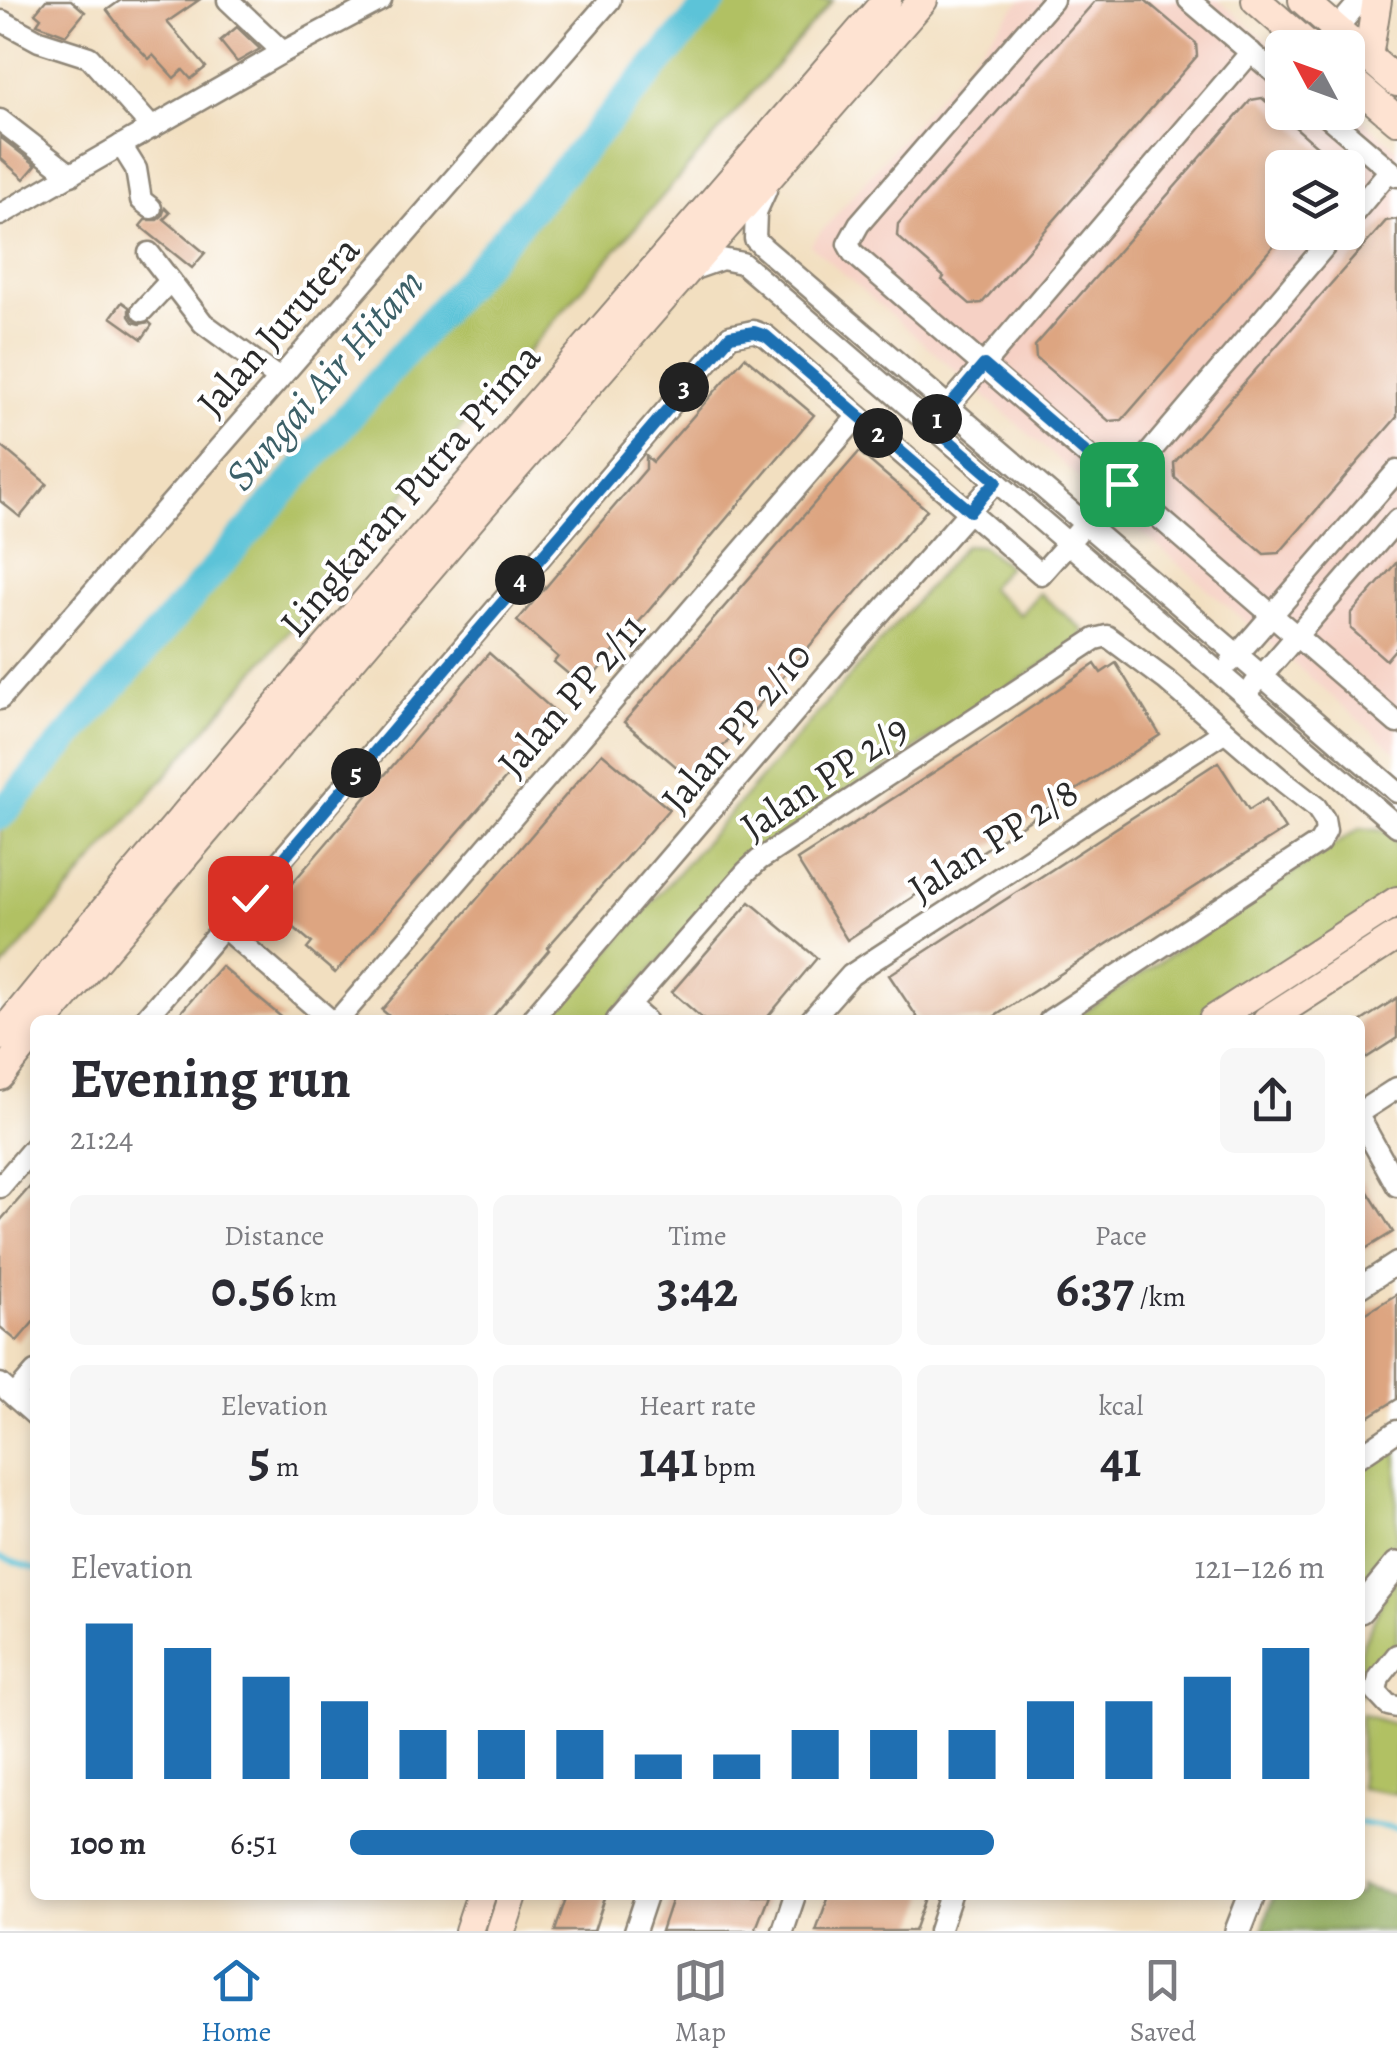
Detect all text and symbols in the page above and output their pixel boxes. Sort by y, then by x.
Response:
north arrow [1265,30,1365,130]
map controls [1265,30,1365,250]
button: layers [1265,150,1365,250]
street label: Jalan Jurutera [184,223,372,429]
water label: Sungai Air Hitam [212,256,436,502]
street label: Lingkaran Putra Prima [267,331,553,649]
pin: 3 [659,362,709,412]
text: 3 [678,368,690,406]
pin: 1 [912,394,962,444]
text: 1 [932,400,942,438]
pin: 2 [853,408,903,458]
text: 2 [871,414,885,452]
pin [1080,442,1165,527]
icon: arrive [1095,457,1150,512]
pin: 4 [495,555,545,605]
text: 4 [513,561,527,599]
street label: Jalan PP 2/11 [485,601,657,789]
street label: Jalan PP 2/10 [648,630,824,824]
street label: Jalan PP 2/9 [729,701,919,853]
pin: 5 [331,748,381,798]
text: 5 [350,754,362,792]
street label: Jalan PP 2/8 [897,765,1089,915]
pin [208,856,293,941]
icon: check [223,871,278,926]
text: Evening run [70,1041,351,1116]
button: share [1220,1048,1325,1153]
text: 21:24 [70,1116,133,1160]
text: Distance [224,1217,324,1255]
text: Time [668,1217,727,1255]
text: Pace [1095,1217,1147,1255]
text: 0.56 [211,1255,295,1323]
text: 3:42 [657,1255,738,1323]
text: 6:37 [1056,1255,1134,1323]
text: km [295,1278,337,1316]
text: /km [1134,1278,1186,1316]
text: Elevation [220,1387,328,1425]
text: Heart rate [639,1387,756,1425]
text: kcal [1098,1387,1143,1425]
text: 5 [249,1425,270,1493]
text: 141 [639,1425,698,1493]
text: 41 [1100,1425,1142,1493]
text: m [270,1448,299,1486]
text: bpm [698,1448,756,1486]
text: Elevation [70,1545,193,1589]
text: 121–126 m [1195,1545,1325,1589]
text: 100 m [70,1821,146,1865]
text: 6:51 [230,1821,277,1865]
tab: Home [201,1953,271,2051]
tab: Map [673,1953,728,2051]
tab: Saved [1130,1953,1196,2051]

